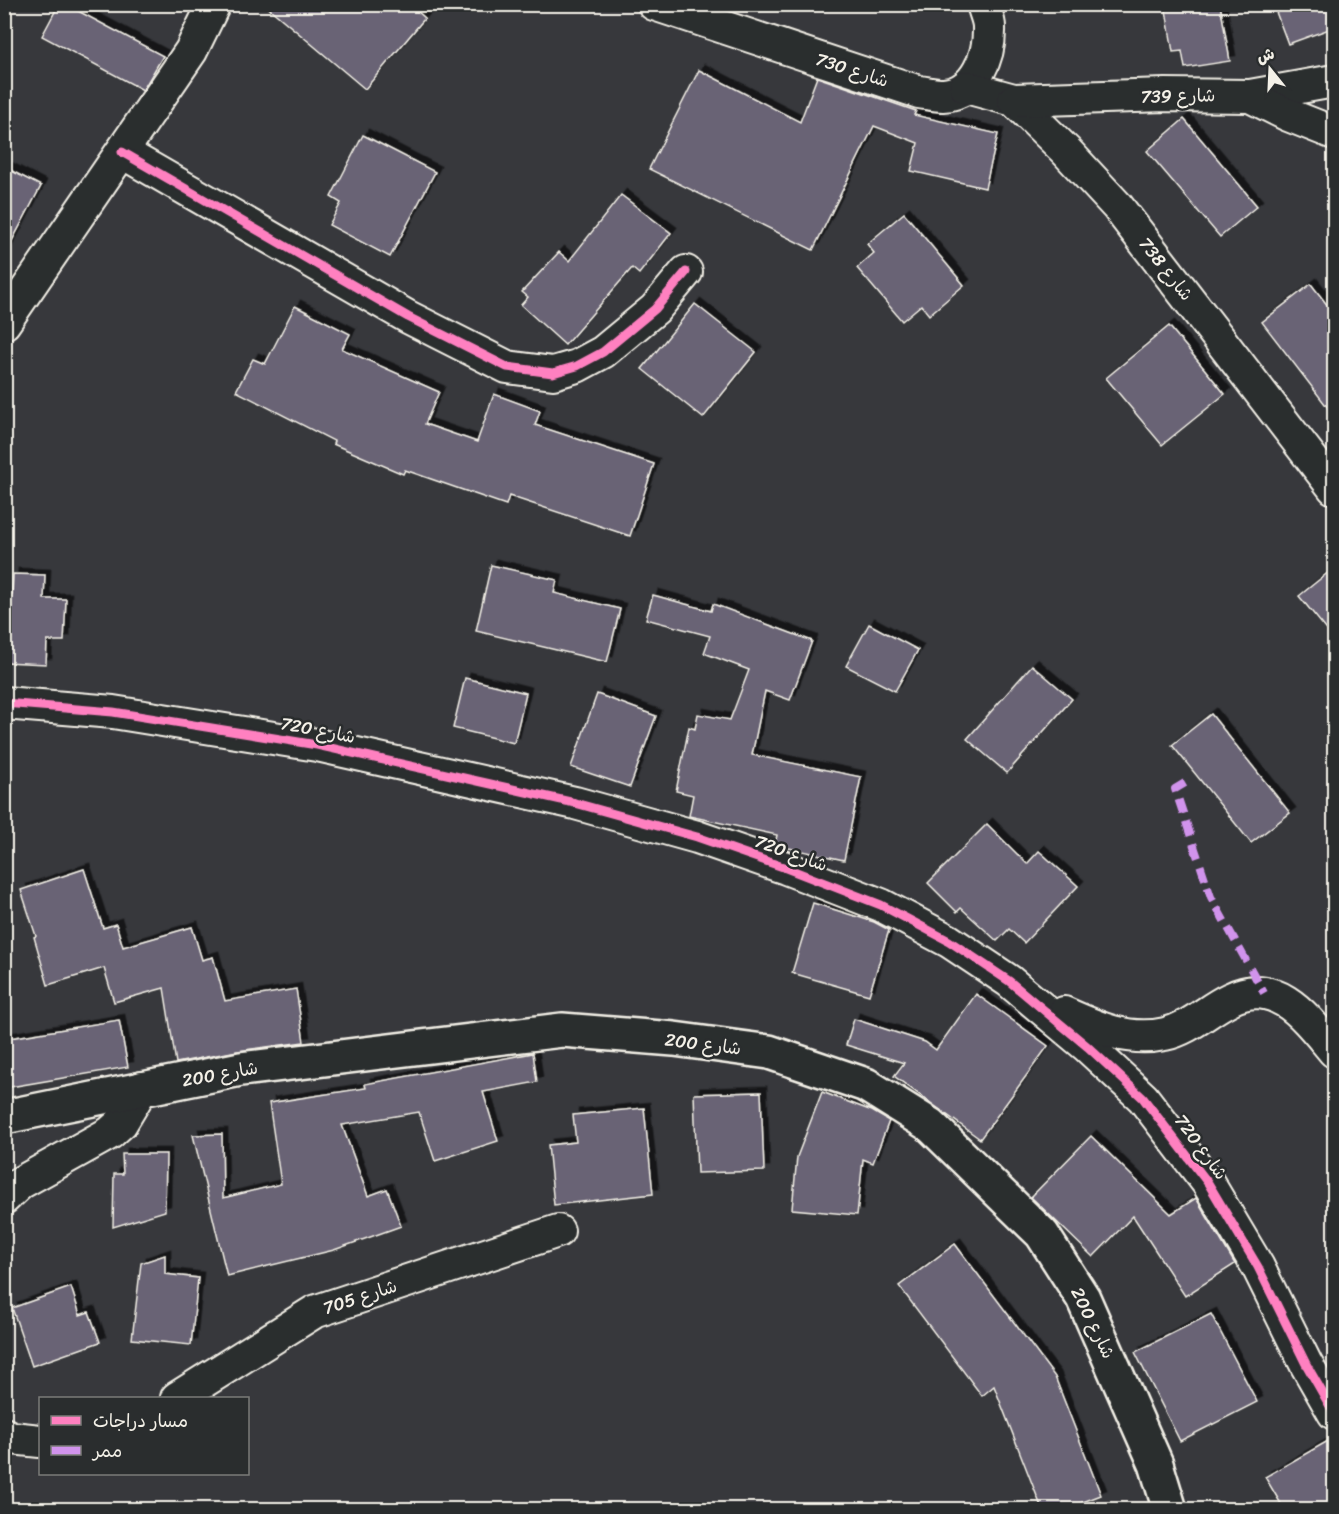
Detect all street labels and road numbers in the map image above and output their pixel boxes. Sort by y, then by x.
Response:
street label: شارع 730 [811,43,893,97]
street label: شارع 739 [1140,79,1216,113]
street label: شارع 738 [1130,230,1202,308]
street label: شارع 720 [278,707,358,753]
street label: شارع 720 [750,825,832,881]
street label: شارع 200 [663,1023,743,1065]
street label: شارع 200 [179,1052,261,1096]
street label: شارع 720 [1166,1107,1236,1187]
street label: شارع 705 [319,1270,401,1324]
street label: شارع 200 [1062,1281,1124,1365]

